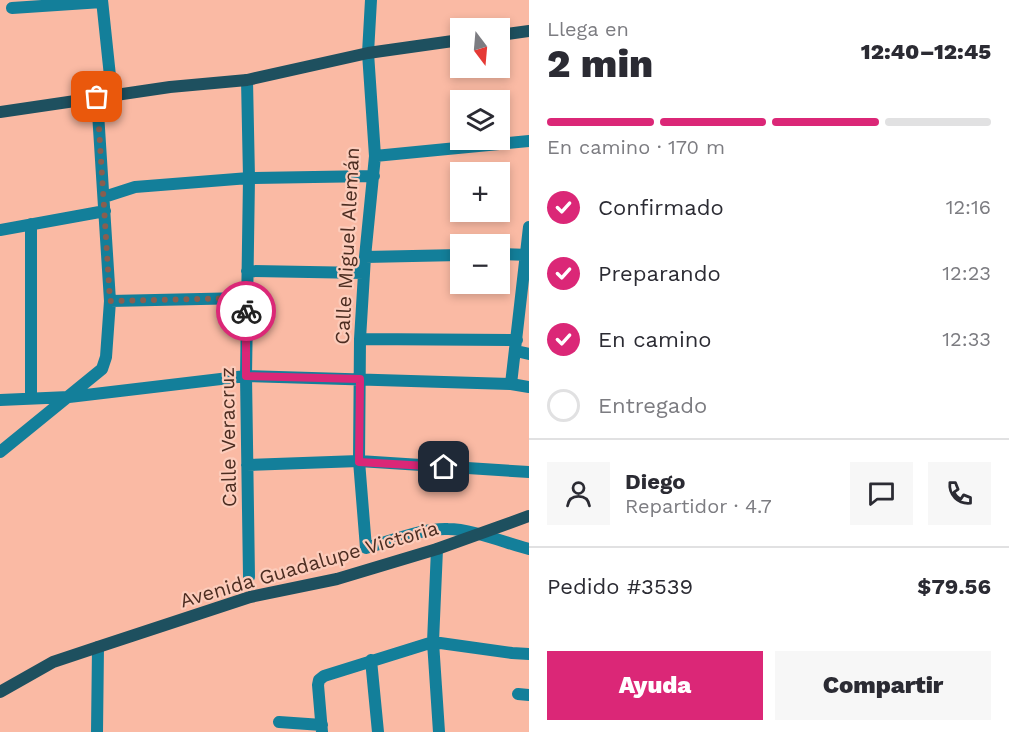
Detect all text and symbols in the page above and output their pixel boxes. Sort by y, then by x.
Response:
text: Llega en [547,17,629,41]
north arrow [450,18,510,78]
map controls [450,18,510,294]
text: 12:40–12:45 [861,39,991,64]
text: 2 min [547,41,653,86]
pin [71,71,122,122]
icon: bag [80,80,113,113]
button: layers [450,90,510,150]
text: En camino · 170 m [547,135,725,159]
street label: Calle Miguel Alemán [330,147,364,345]
button: + [450,162,510,222]
icon: check [547,191,580,224]
text: Confirmado [598,195,724,220]
text: 12:16 [946,195,991,219]
button: − [450,234,510,294]
icon: check [547,257,580,290]
text: Preparando [598,261,721,286]
text: 12:23 [942,261,991,285]
courier [216,281,276,341]
icon: bike [230,295,263,328]
icon: check [547,323,580,356]
text: En camino [598,327,712,352]
text: 12:33 [942,327,991,351]
street label: Calle Veracruz [215,367,241,507]
text: Entregado [598,393,707,418]
pin [418,441,469,492]
icon: home [427,450,460,483]
button: person [547,462,610,525]
button: chat [850,462,913,525]
button: phone [928,462,991,525]
text: Diego [625,469,685,494]
text: Repartidor · 4.7 [625,494,772,518]
street label: Avenida Guadalupe Victoria [177,516,441,612]
text: Pedido #3539 [547,574,693,599]
text: $79.56 [917,574,991,599]
button: Ayuda [547,651,763,720]
button: Compartir [775,651,991,720]

